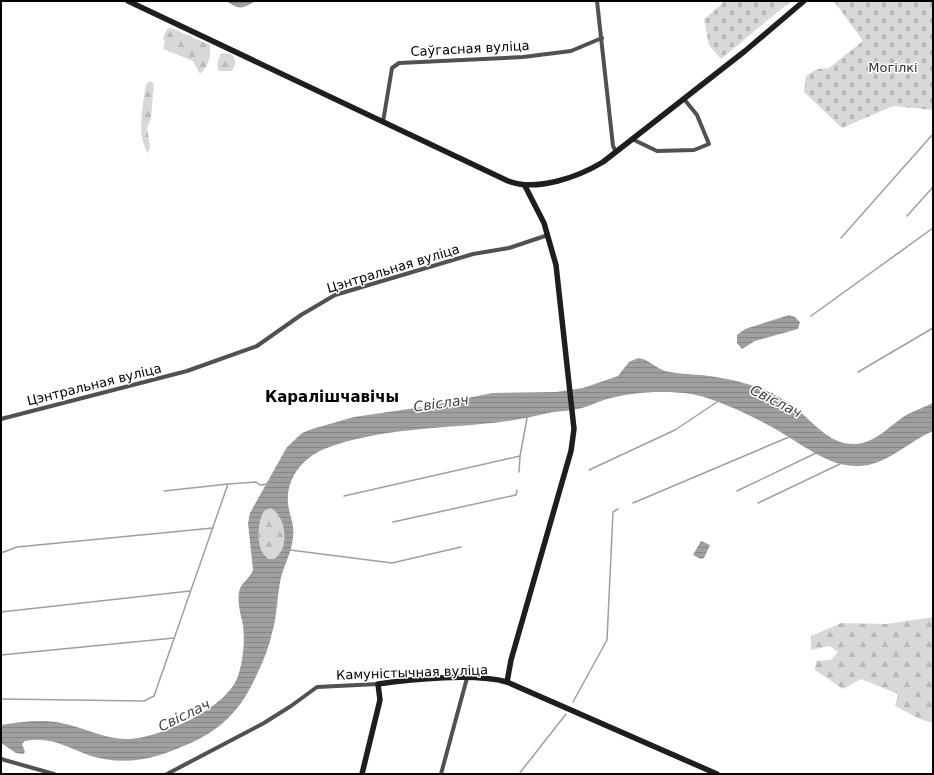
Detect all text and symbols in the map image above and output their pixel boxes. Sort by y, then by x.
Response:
street label: Саўгасная вуліца [410,38,530,59]
park label: Могілкі [868,60,918,75]
street label: Цэнтральная вуліца [325,241,461,296]
street label: Цэнтральная вуліца [25,361,163,408]
water label: Свіслач [748,381,804,421]
district label: Каралішчавічы [265,388,399,406]
water label: Свіслач [412,391,470,415]
street label: Камуністычная вуліца [336,662,488,683]
water label: Свіслач [156,696,212,734]

